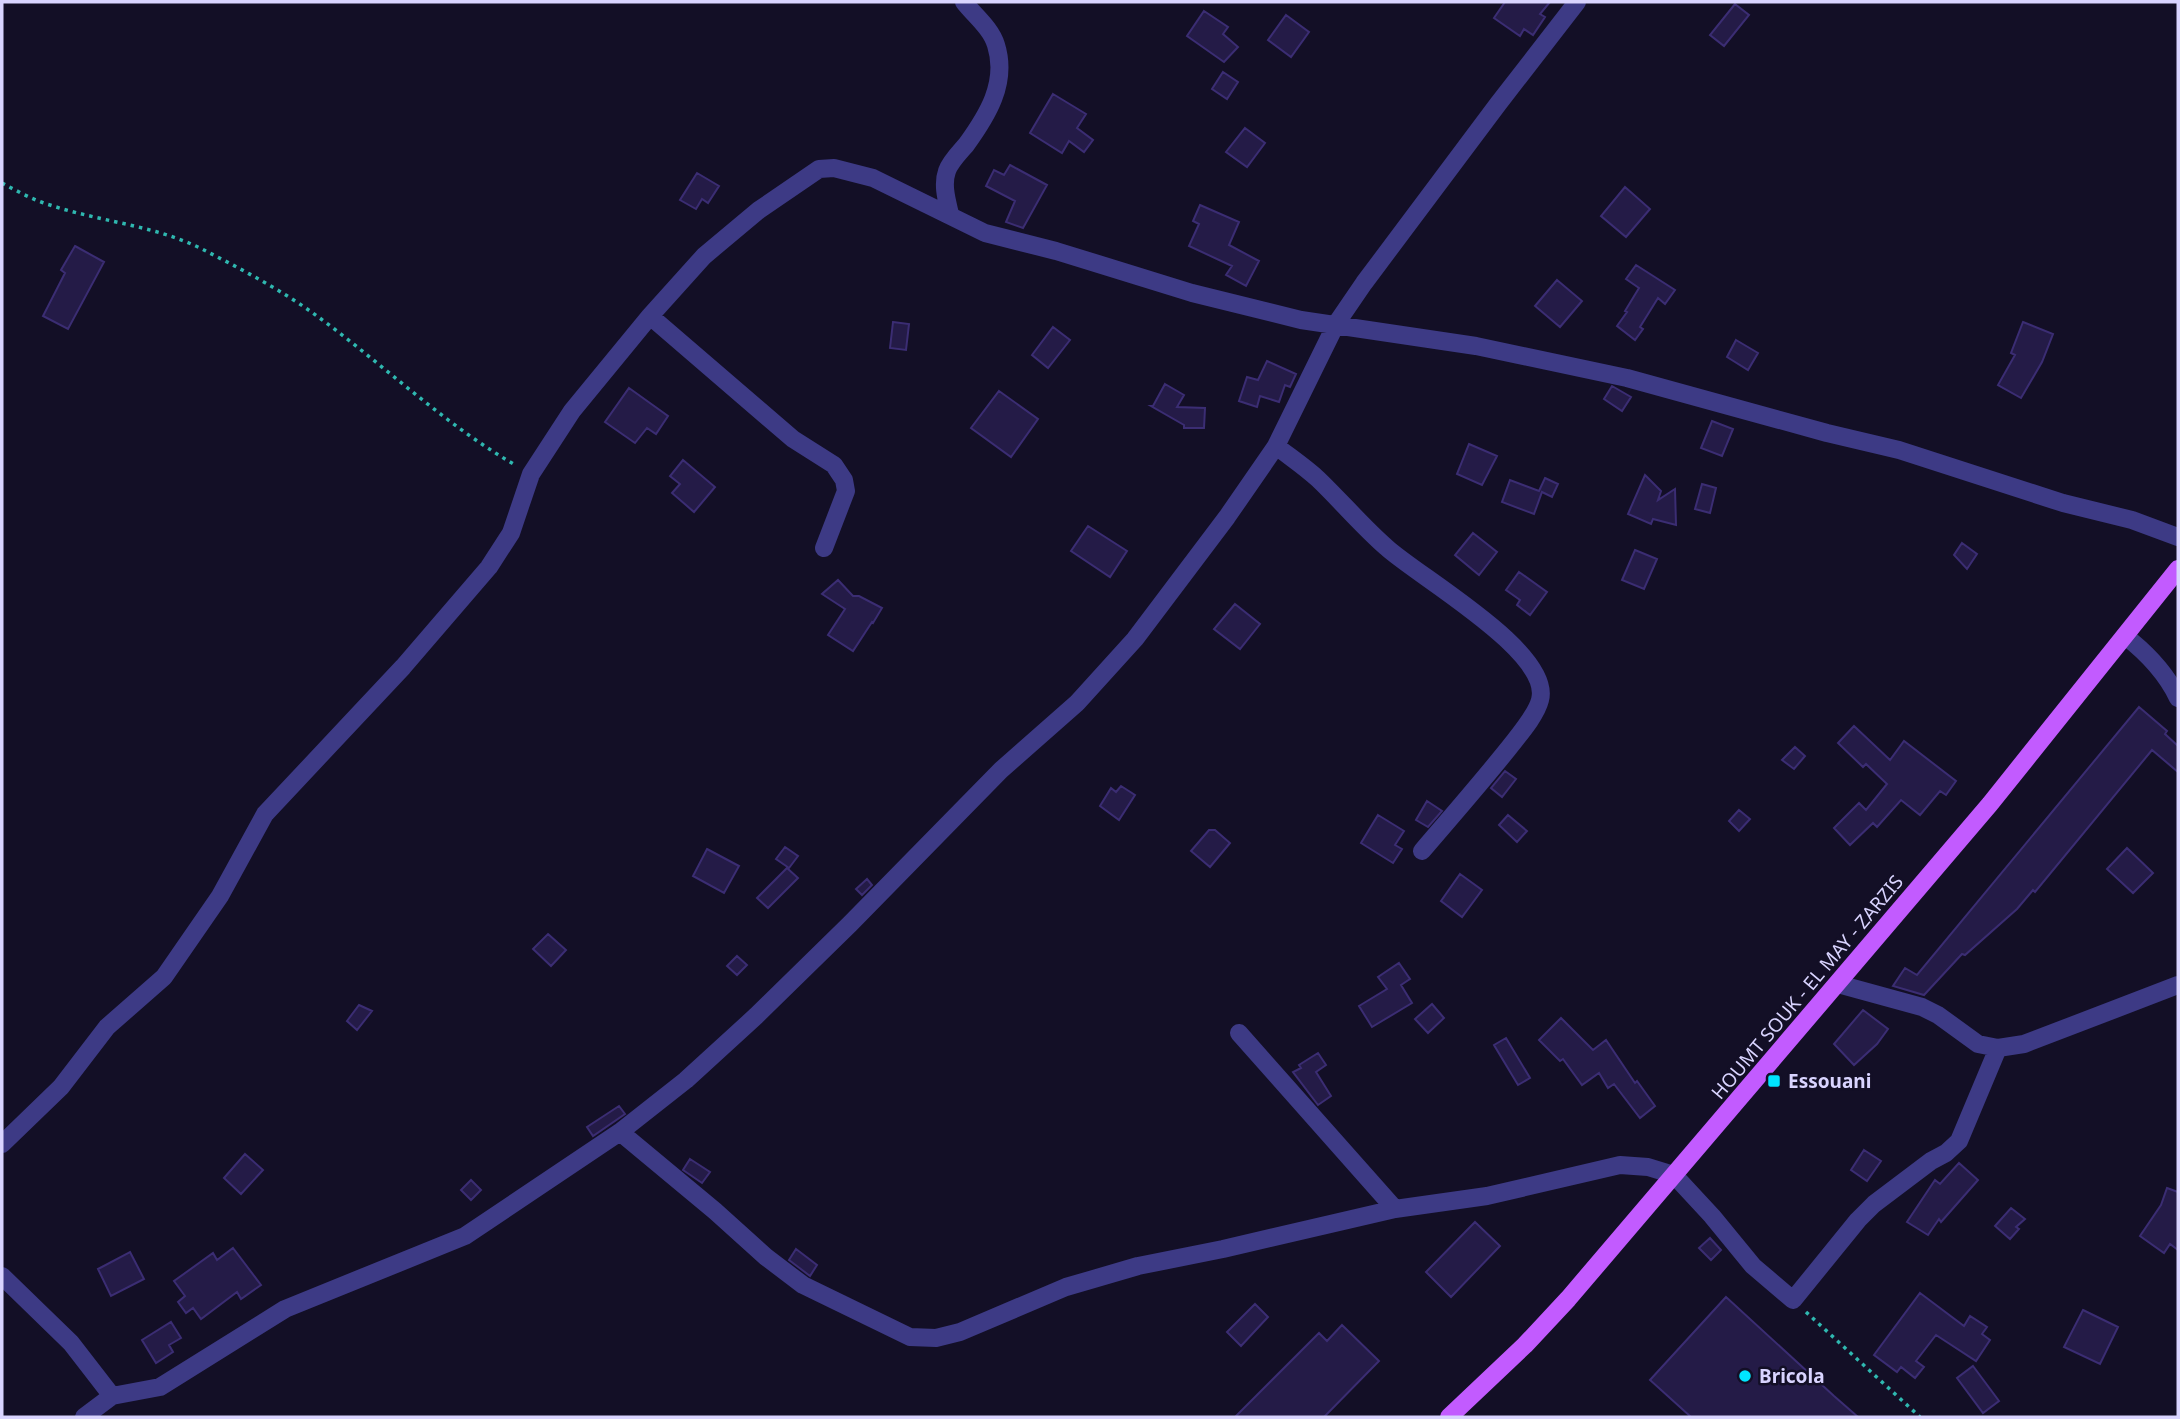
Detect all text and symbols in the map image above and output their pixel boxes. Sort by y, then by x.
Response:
street label: HOUMT SOUK - EL MAY - ZARZIS [1705,869,1909,1105]
place label: Essouani [1788,1068,1871,1094]
marker: Essouani [1766,1073,1782,1089]
place label: Bricola [1759,1363,1825,1389]
marker: Bricola [1737,1368,1753,1384]

